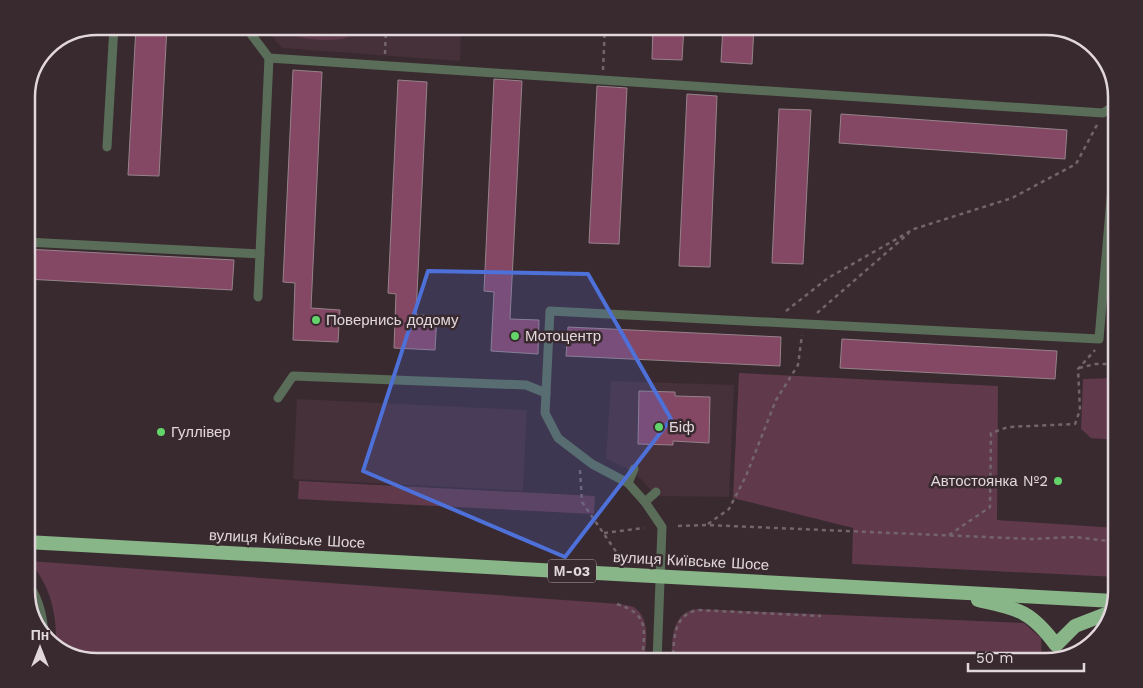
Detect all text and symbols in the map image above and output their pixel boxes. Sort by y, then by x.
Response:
place label: Повернись додому [326,311,459,329]
marker: Повернись додому [310,314,322,326]
place label: Мотоцентр [525,327,601,345]
marker: Мотоцентр [509,330,521,342]
place label: Біф [669,418,695,436]
marker: Біф [653,421,665,433]
place label: Гуллівер [171,423,231,441]
marker: Гуллівер [155,426,167,438]
place label: Автостоянка №2 [931,472,1048,490]
marker: Автостоянка №2 [1052,475,1064,487]
street label: вулиця Київське Шосе [208,526,366,552]
street label: вулиця Київське Шосе [612,548,770,574]
road number: М-03 [548,560,596,582]
north arrow [15,623,65,673]
text: Пн [31,627,49,643]
scale bar [968,640,1084,672]
text: 50 m [976,649,1013,667]

